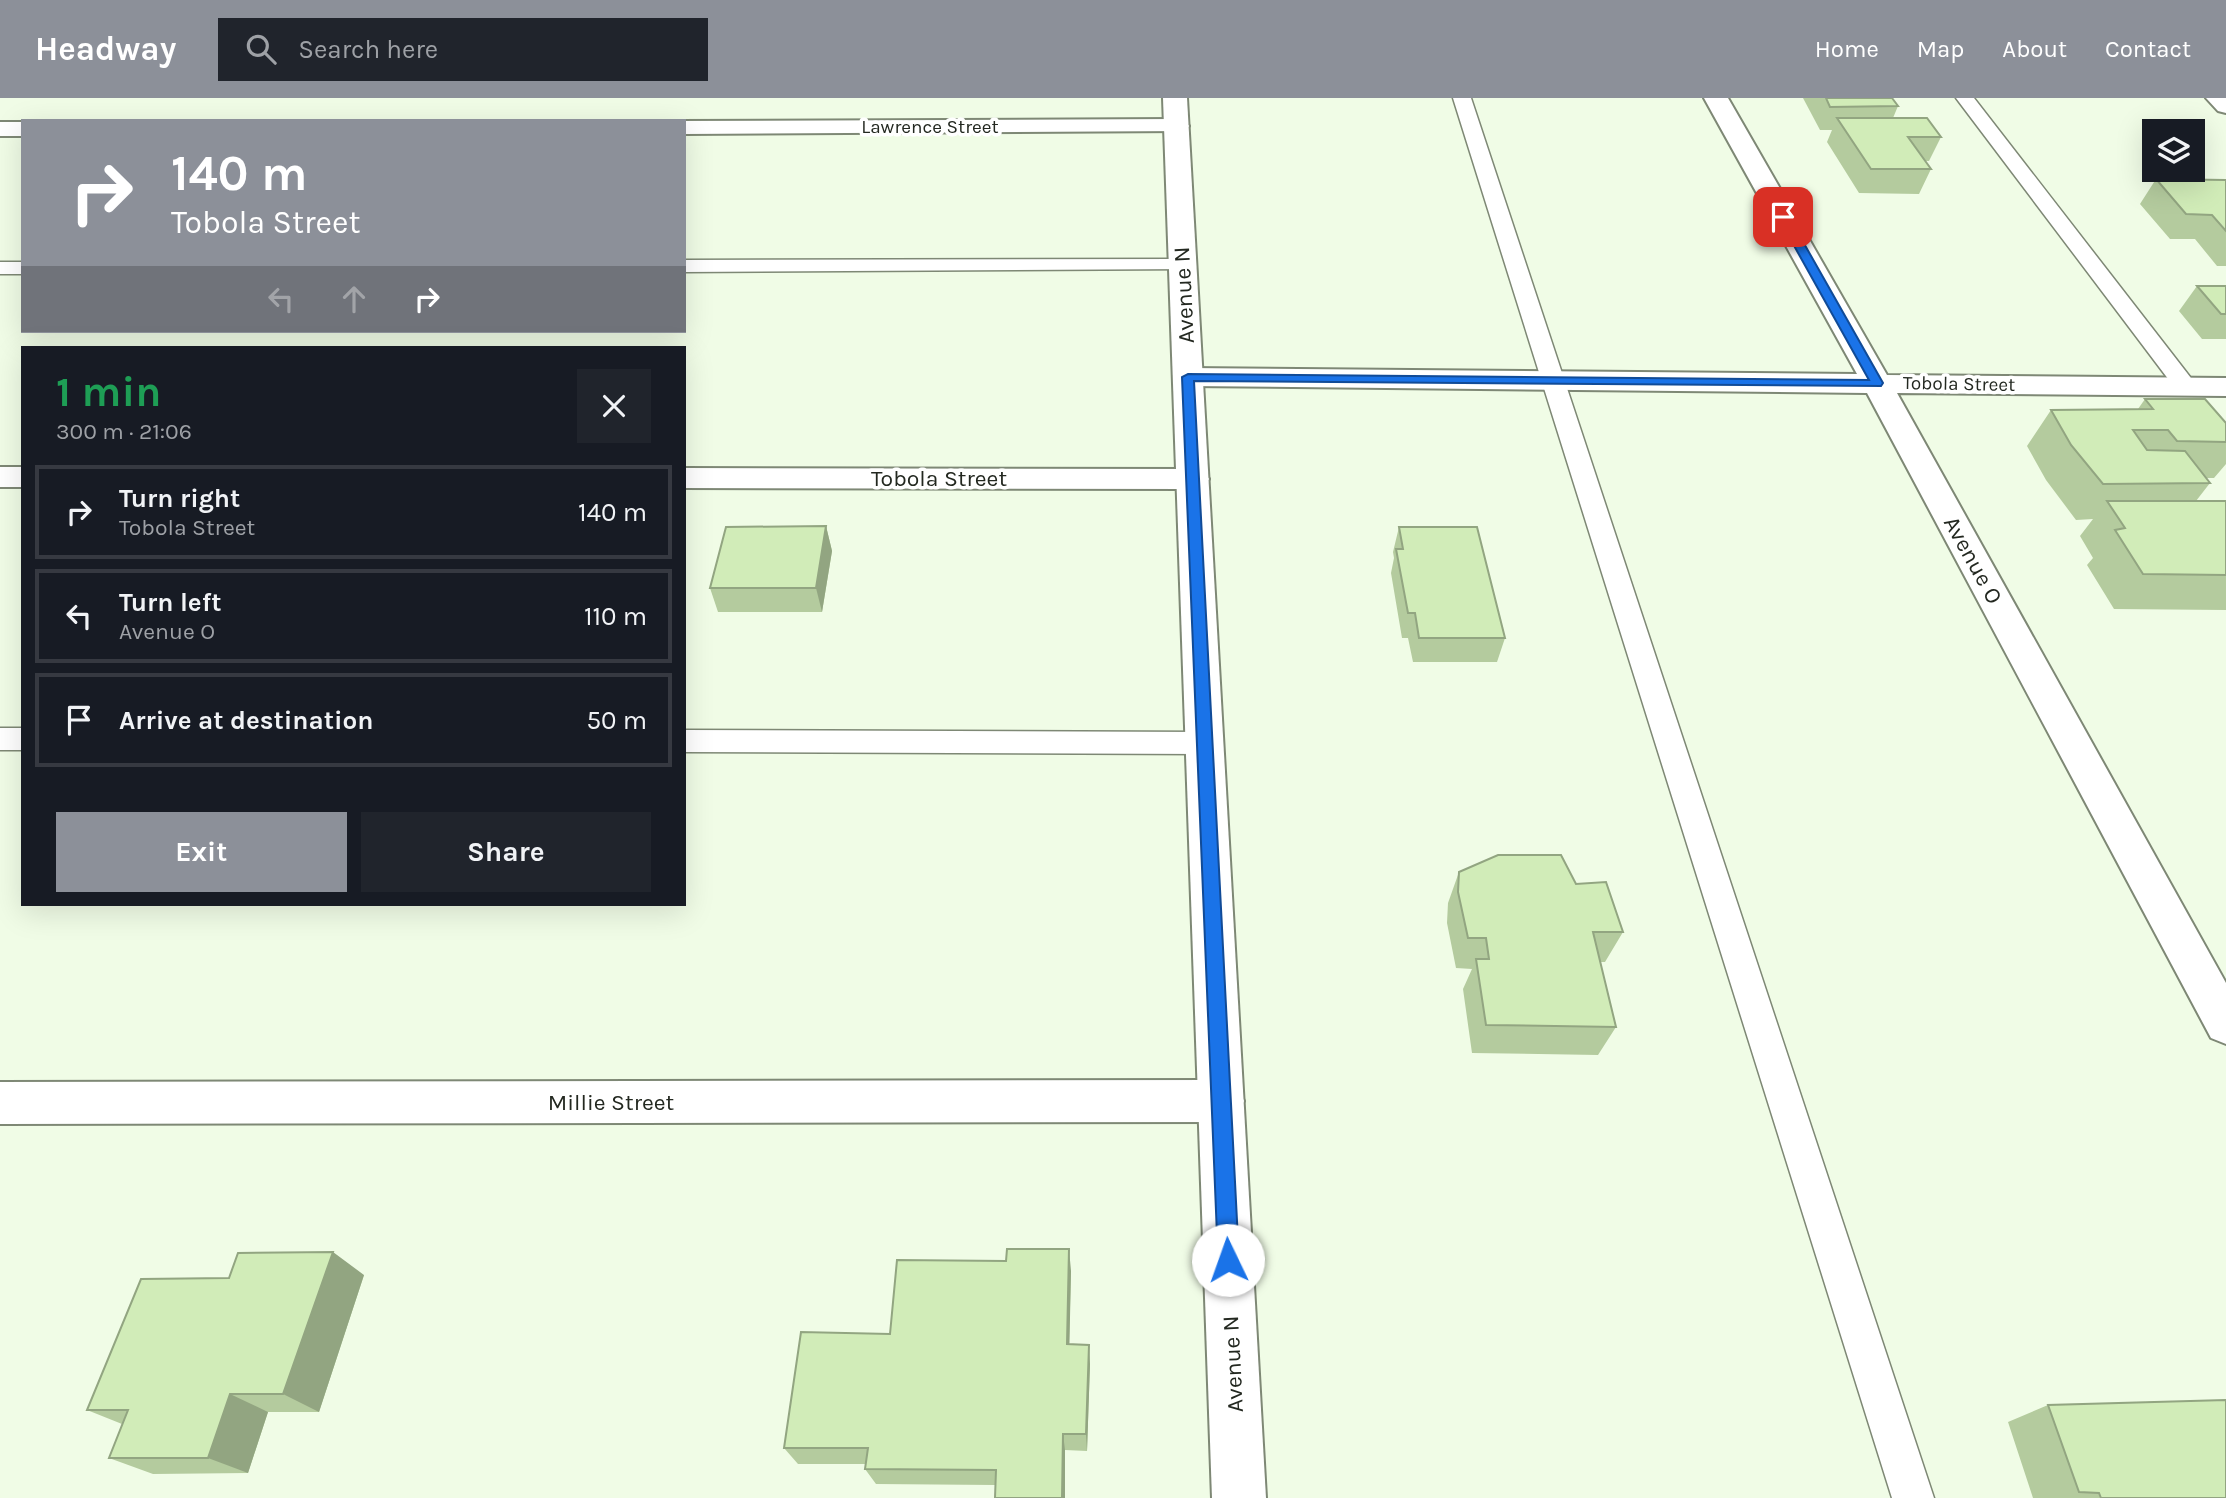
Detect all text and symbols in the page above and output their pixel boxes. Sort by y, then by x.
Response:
search box [218,18,708,81]
text: Headway [35,30,176,68]
icon: search [242,30,280,68]
text: Search here [298,34,438,65]
text: Home [1815,35,1879,63]
text: Map [1917,35,1964,63]
text: About [2002,35,2067,63]
text: Contact [2105,35,2191,63]
street label: Lawrence Street [861,116,999,138]
map controls [2142,119,2205,182]
button: layers [2142,119,2205,182]
text: 140 m [171,145,308,202]
icon: right [56,147,147,238]
pin [1753,187,1813,247]
icon: arrive [1764,198,1802,236]
text: Tobola Street [171,204,360,241]
street label: Avenue N [1168,246,1200,344]
icon: left [262,280,300,318]
icon: ahead [335,280,373,318]
icon: right [408,280,446,318]
text: 1 min [56,367,161,417]
button: close [577,369,651,443]
street label: Tobola Street [1903,372,2015,396]
text: 300 m · 21:06 [56,418,192,445]
street label: Tobola Street [871,465,1007,492]
text: Turn right [119,483,240,514]
icon: right [60,493,98,531]
text: 140 m [578,497,647,528]
street label: Avenue O [1938,511,2008,609]
text: Tobola Street [119,514,255,541]
text: Turn left [119,587,221,618]
icon: left [60,597,98,635]
text: 110 m [584,601,647,632]
text: Avenue O [119,618,215,645]
icon: arrive [60,701,98,739]
text: Arrive at destination [119,705,373,736]
text: 50 m [586,705,647,736]
button: Exit [56,812,347,892]
button: Share [361,812,651,892]
street label: Millie Street [548,1089,675,1116]
position arrow [1191,1223,1265,1297]
street label: Avenue N [1217,1315,1249,1413]

